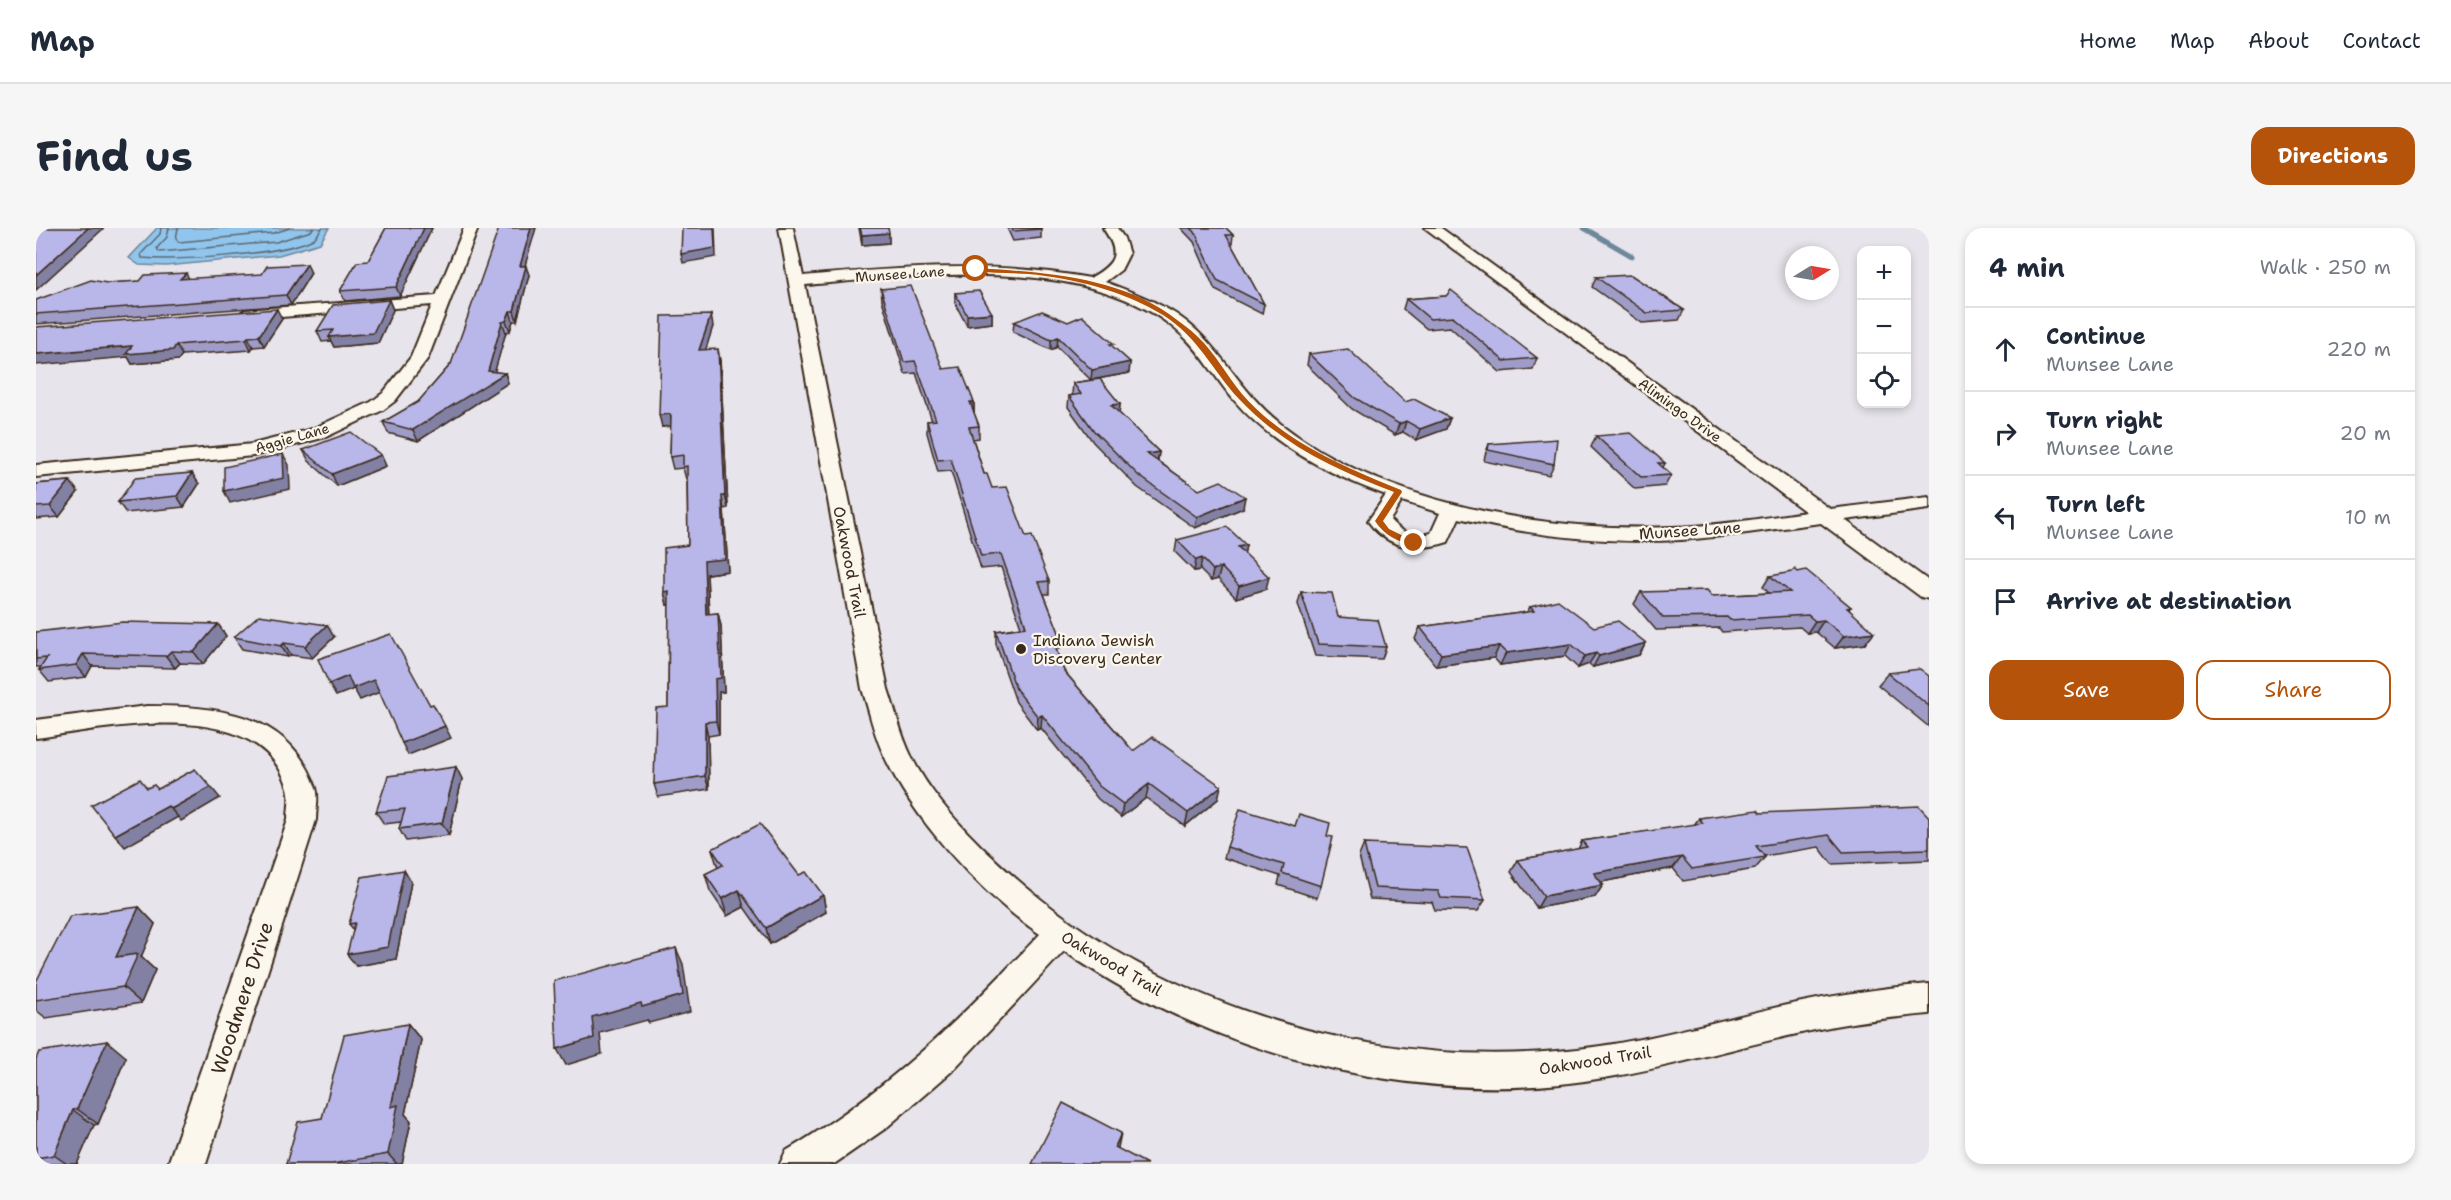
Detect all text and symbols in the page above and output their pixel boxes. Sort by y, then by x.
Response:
text: Map [30,22,95,60]
text: Home [2079,27,2137,55]
text: Map [2170,27,2215,55]
text: About [2248,27,2309,55]
text: Contact [2342,27,2421,55]
button: Directions [2251,127,2415,185]
text: Find us [36,128,193,184]
north arrow [1785,246,1839,300]
map controls [1857,246,1911,408]
button: + [1857,246,1911,300]
text: 4 min [1989,250,2065,285]
text: Walk · 250 m [2260,254,2391,280]
route start [962,255,988,281]
street label: Munsee Lane [855,262,945,286]
button: − [1857,300,1911,354]
text: Continue [2046,322,2146,351]
icon: ahead [1989,333,2022,366]
text: 220 m [2327,336,2391,362]
text: Munsee Lane [2046,351,2174,377]
button: locate [1857,354,1911,408]
street label: Alimingo Drive [1635,374,1725,446]
text: Turn right [2046,406,2163,435]
icon: right [1989,417,2022,450]
street label: Aggie Lane [253,419,331,457]
text: 20 m [2340,420,2391,446]
text: Munsee Lane [2046,435,2174,461]
text: Turn left [2046,490,2145,519]
icon: left [1989,501,2022,534]
text: 10 m [2345,504,2391,530]
street label: Oakwood Trail [828,505,871,620]
street label: Munsee Lane [1638,516,1742,545]
text: Munsee Lane [2046,519,2174,545]
route end [1400,529,1426,555]
icon: arrive [1989,585,2022,618]
text: Arrive at destination [2046,587,2292,616]
place label: Indiana Jewish Discovery Center [1033,630,1162,669]
marker: Indiana Jewish Discovery Center [1014,642,1028,656]
button: Save [1989,660,2184,720]
button: Share [2196,660,2391,720]
street label: Woodmere Drive [205,918,279,1078]
street label: Oakwood Trail [1057,926,1166,1001]
street label: Oakwood Trail [1538,1041,1653,1080]

